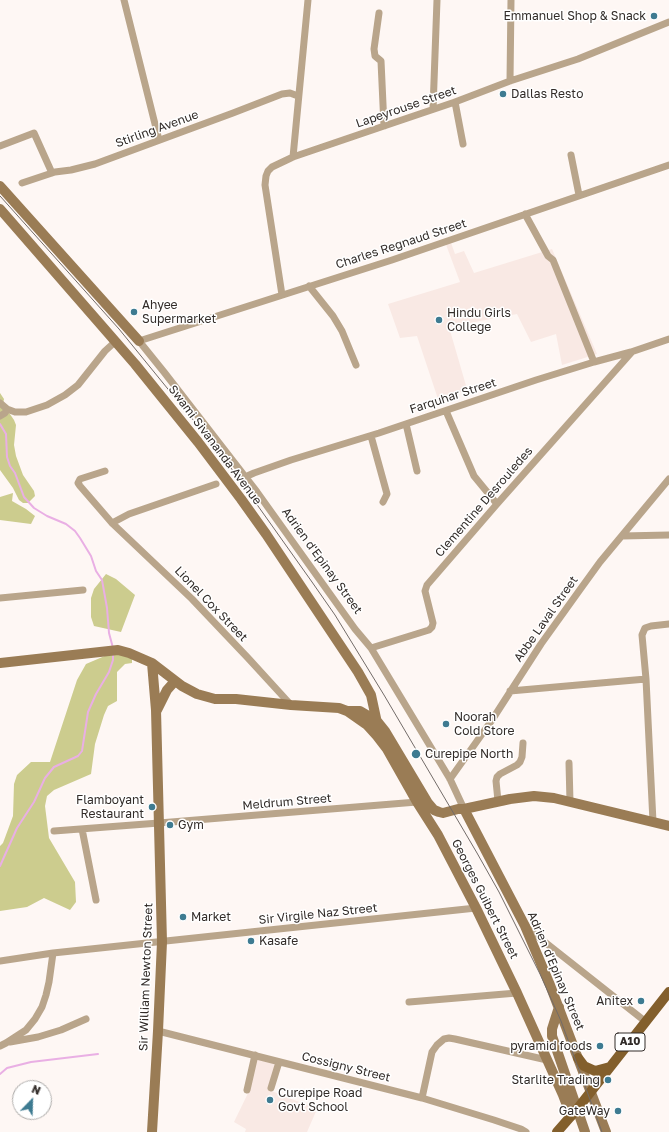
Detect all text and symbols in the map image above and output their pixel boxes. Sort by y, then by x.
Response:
place label: Emmanuel Shop & Snack [503,9,646,23]
marker: Emmanuel Shop & Snack [649,11,659,21]
street label: Lapeyrouse Street [354,83,458,131]
place label: Dallas Resto [511,87,583,101]
marker: Dallas Resto [498,89,508,99]
street label: Stirling Avenue [114,107,200,151]
street label: Charles Regnaud Street [334,216,468,272]
place label: Ahyee Supermarket [142,298,216,326]
place label: Hindu Girls College [447,306,511,334]
marker: Ahyee Supermarket [129,307,139,317]
marker: Hindu Girls College [434,315,444,325]
street label: Farquhar Street [408,375,498,417]
street label: Swami Sivananda Avenue [165,382,265,508]
street label: Clementine Desrouledes [432,444,536,560]
street label: Adrien d'Epinay Street [279,505,365,617]
street label: Lionel Cox Street [172,564,250,644]
street label: Abbe Laval Street [511,573,581,665]
place label: Noorah Cold Store [454,710,514,738]
marker: Noorah Cold Store [441,719,451,729]
place label: Curepipe North [425,747,513,761]
marker: Curepipe North [410,748,422,760]
street label: Meldrum Street [242,791,332,813]
place label: Flamboyant Restaurant [76,793,144,821]
marker: Flamboyant Restaurant [147,802,157,812]
place label: Gym [178,818,204,832]
marker: Gym [165,820,175,830]
street label: Georges Guibert Street [449,837,521,961]
street label: Sir Virgile Naz Street [258,901,378,927]
street label: Sir William Newton Street [136,903,156,1051]
street label: Adrien d'Epinay Street [524,909,588,1033]
place label: Market [191,910,231,924]
marker: Market [178,912,188,922]
place label: Kasafe [259,934,298,948]
marker: Kasafe [246,936,256,946]
place label: Anitex [596,994,633,1008]
marker: Anitex [636,996,646,1006]
road number: A10 [615,1033,645,1051]
place label: pyramid foods [510,1039,592,1053]
marker: pyramid foods [595,1041,605,1051]
street label: Cossigny Street [300,1049,392,1085]
place label: Starlite Trading [511,1073,600,1087]
marker: Starlite Trading [603,1075,613,1085]
north arrow [12,1080,52,1120]
text: N [30,1082,43,1097]
place label: Curepipe Road Govt School [278,1086,362,1114]
marker: Curepipe Road Govt School [265,1095,275,1105]
place label: GateWay [559,1104,610,1118]
marker: GateWay [613,1106,623,1116]

